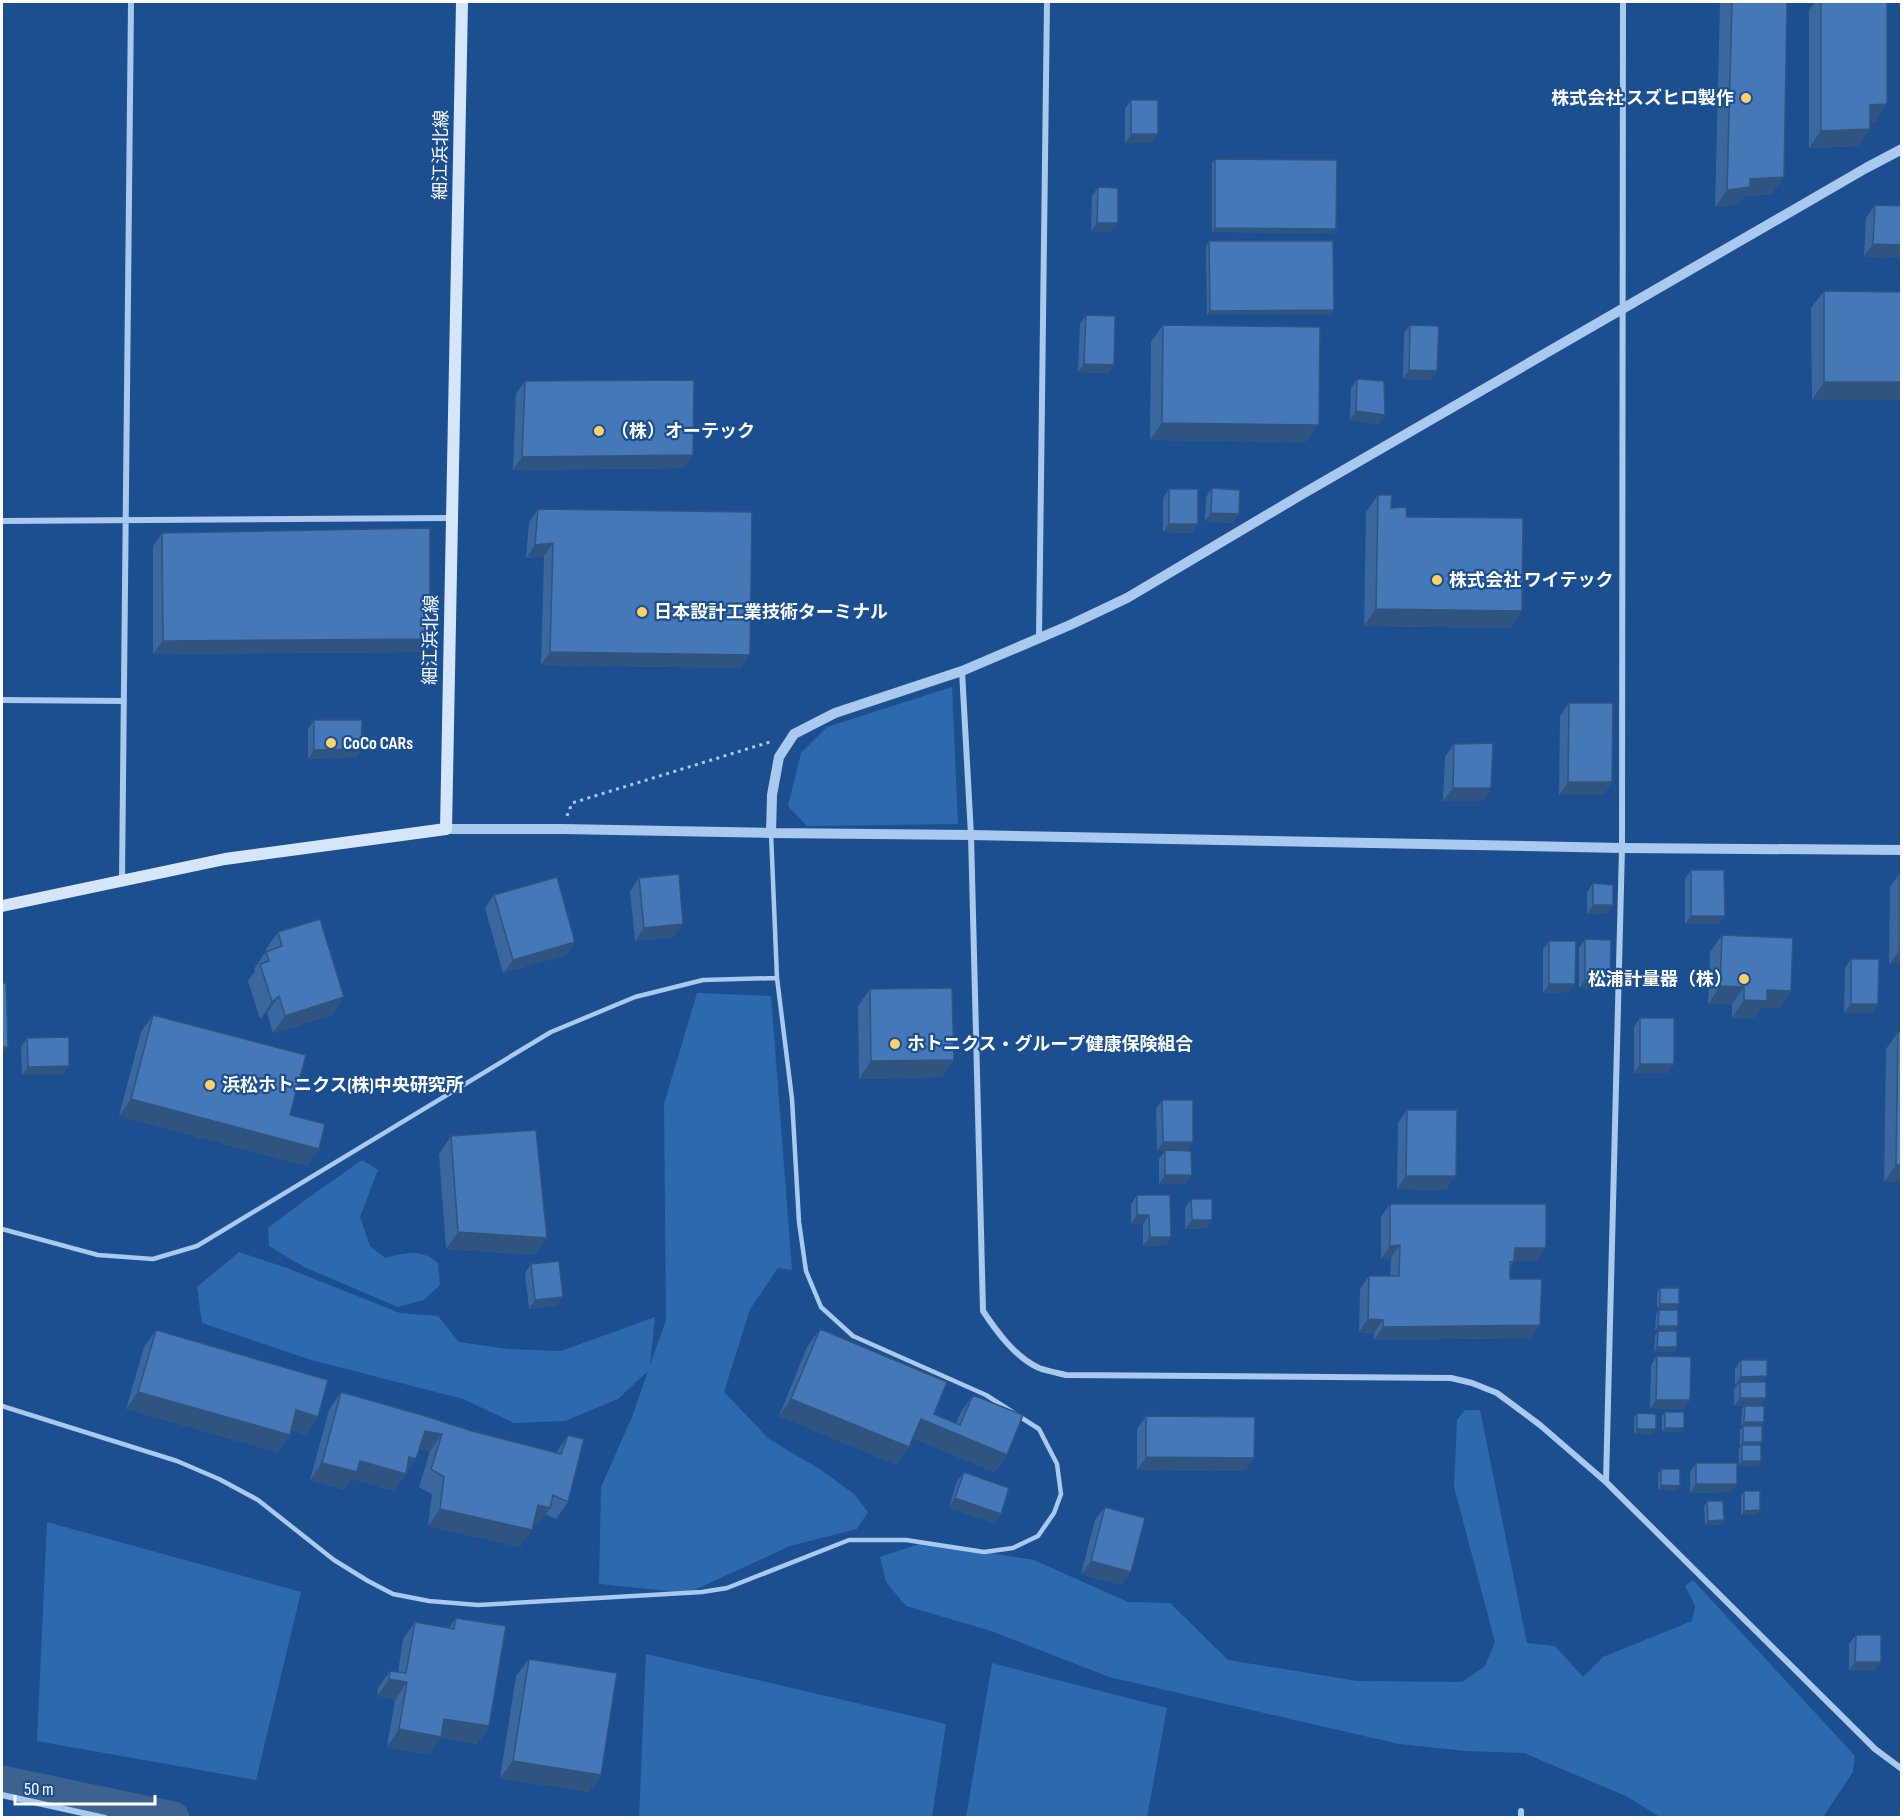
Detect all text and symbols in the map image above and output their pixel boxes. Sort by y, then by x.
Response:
place label: 株式会社 スズヒロ製作 [1551,88,1734,109]
marker: 株式会社 スズヒロ製作 [1739,91,1753,105]
street label: 細江浜北線 [430,110,452,200]
place label: （株）オーテック [611,421,755,442]
marker: （株）オーテック [592,424,606,438]
place label: 株式会社 ワイテック [1449,570,1613,591]
marker: 株式会社 ワイテック [1430,573,1444,587]
street label: 細江浜北線 [420,595,442,685]
place label: 日本設計工業技術ターミナル [654,602,888,623]
marker: 日本設計工業技術ターミナル [635,605,649,619]
place label: CoCo CARs [343,733,413,754]
marker: CoCo CARs [324,736,338,750]
place label: 松浦計量器（株） [1588,969,1732,990]
marker: 松浦計量器（株） [1737,972,1751,986]
place label: ホトニクス・グループ健康保険組合 [907,1034,1193,1055]
marker: ホトニクス・グループ健康保険組合 [888,1037,902,1051]
place label: 浜松ホトニクス(株)中央研究所 [222,1075,464,1096]
marker: 浜松ホトニクス(株)中央研究所 [203,1078,217,1092]
scale bar [15,1768,154,1806]
text: 50 m [24,1779,54,1800]

